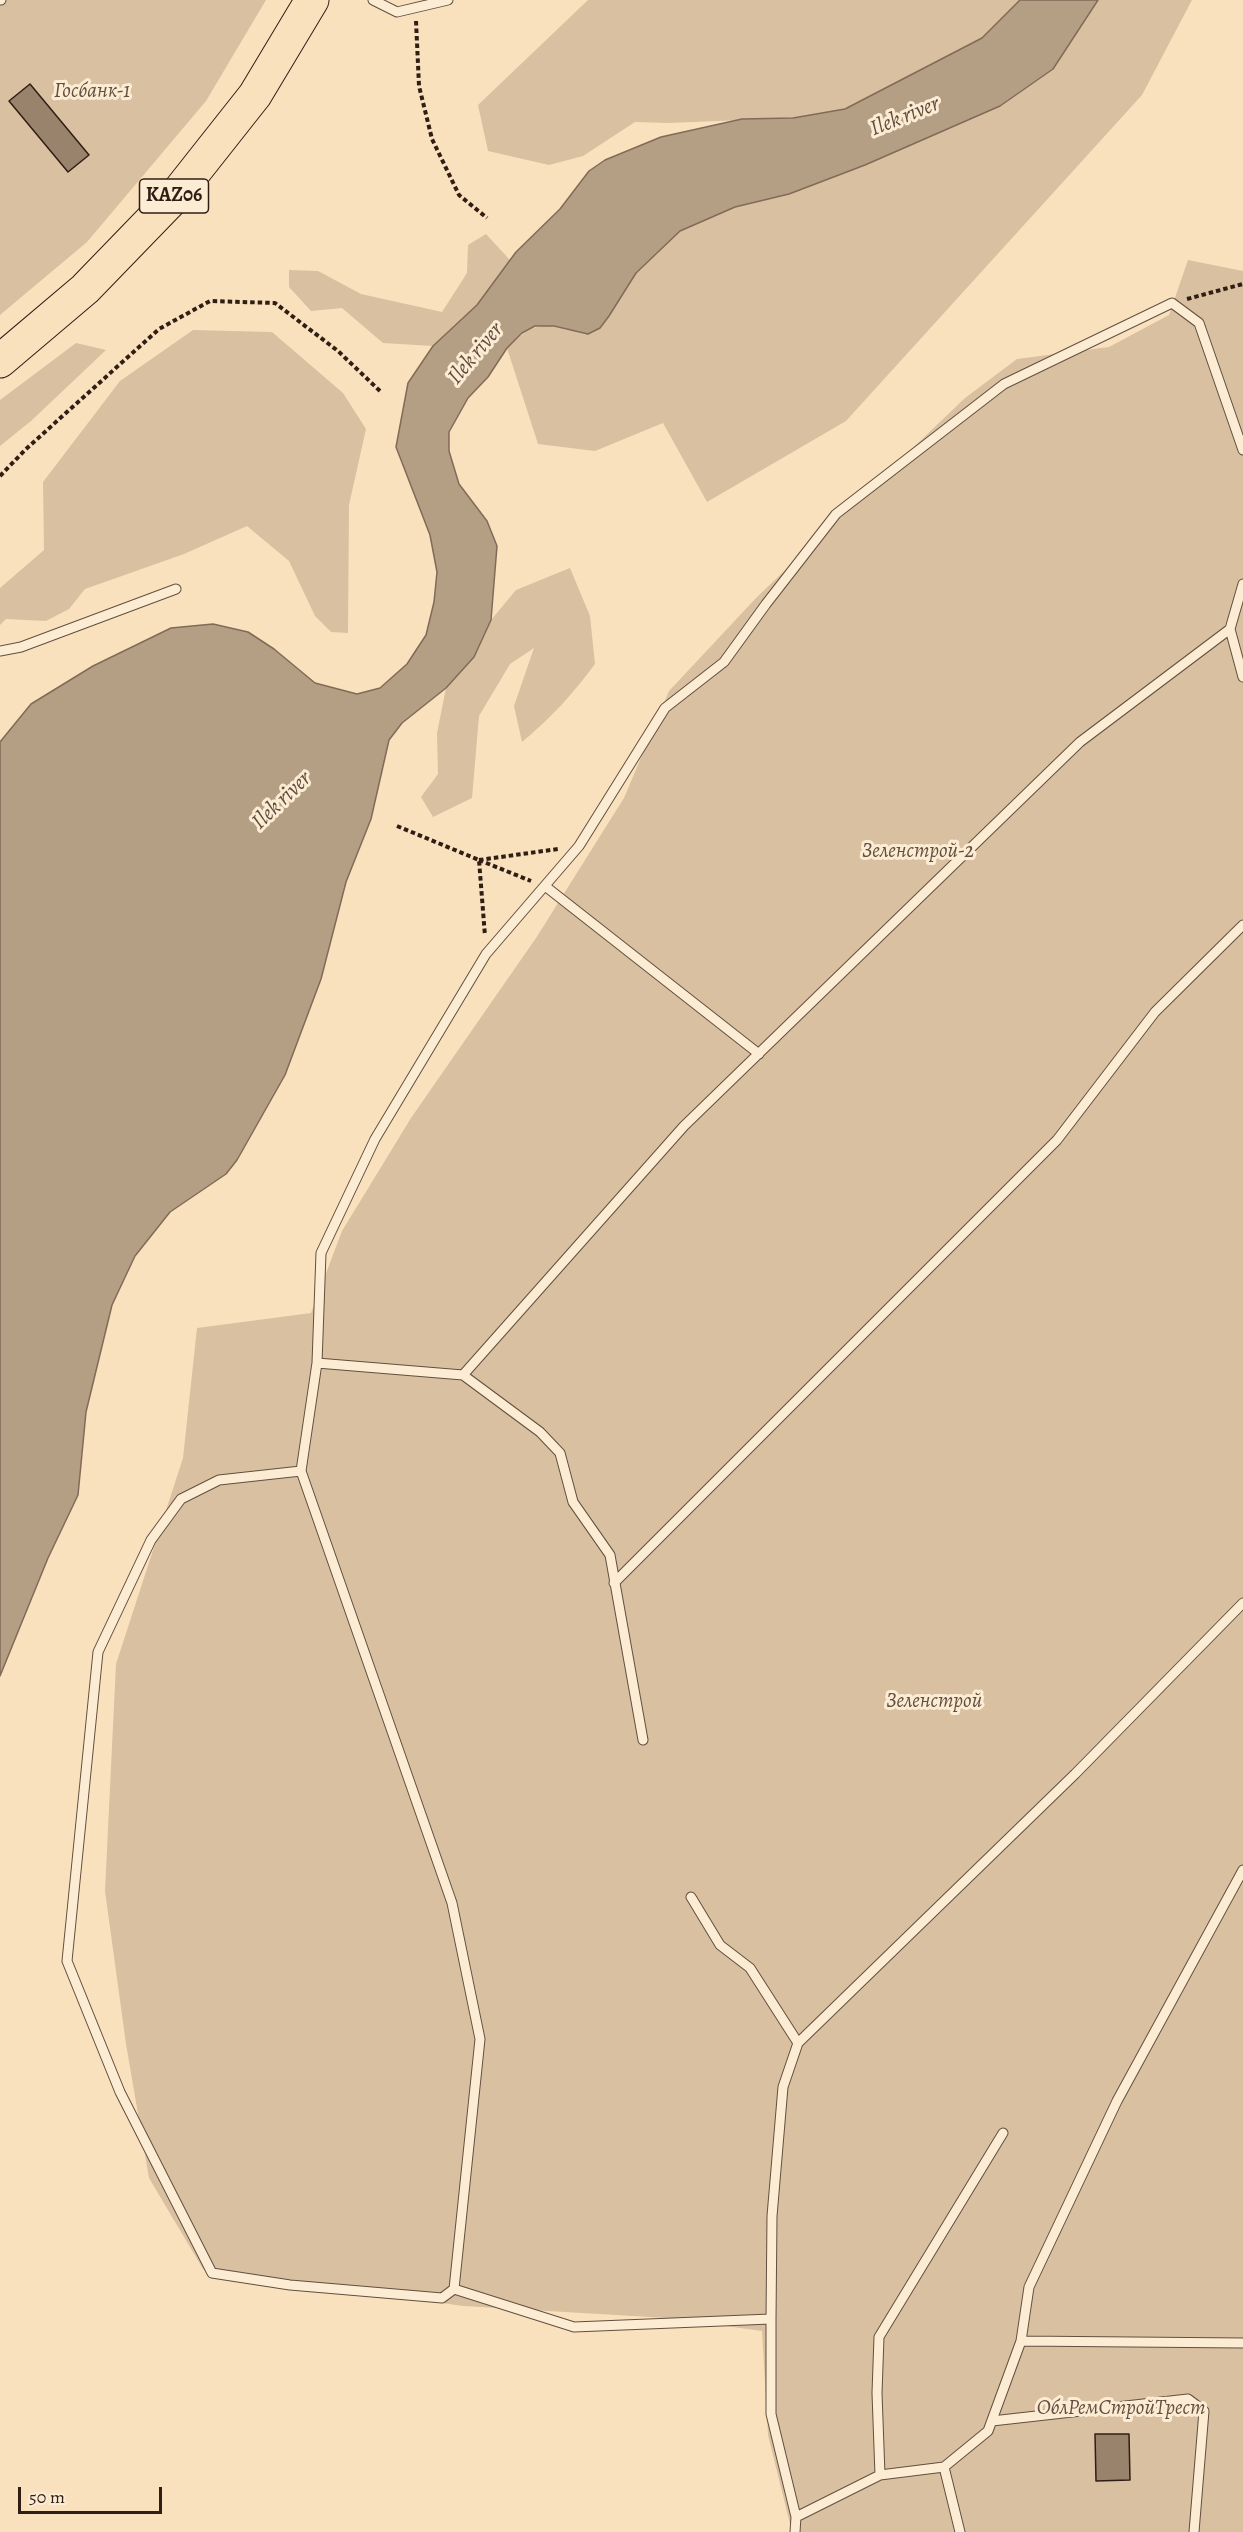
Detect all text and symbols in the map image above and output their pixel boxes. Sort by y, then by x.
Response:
park label: Госбанк-1 [54,79,130,105]
water label: Ilek river [867,91,943,143]
road number: KАZ06 [140,179,208,213]
water label: Ilek river [443,318,509,390]
water label: Ilek river [247,766,317,836]
park label: Зеленстрой-2 [862,839,974,865]
park label: Зеленстрой [886,1689,982,1715]
park label: ОблРемСтройТрест [1037,2396,1205,2422]
scale bar [21,2475,165,2513]
text: 50 m [29,2485,65,2509]

